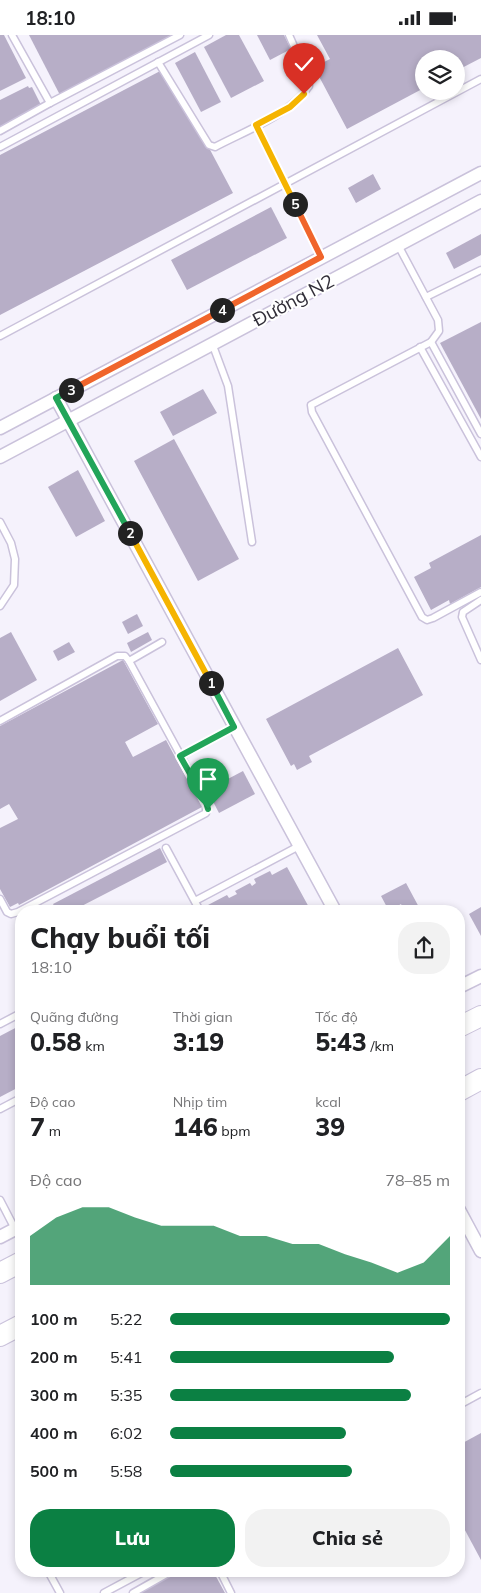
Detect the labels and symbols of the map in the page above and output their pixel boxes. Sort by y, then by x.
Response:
pin [283,43,325,94]
pin: 5 [282,191,308,217]
street label: Đường N2 [248,268,338,332]
pin: 4 [210,297,234,323]
pin: 3 [58,377,84,403]
pin: 2 [118,521,142,545]
pin: 1 [198,671,224,695]
pin [187,758,229,809]

